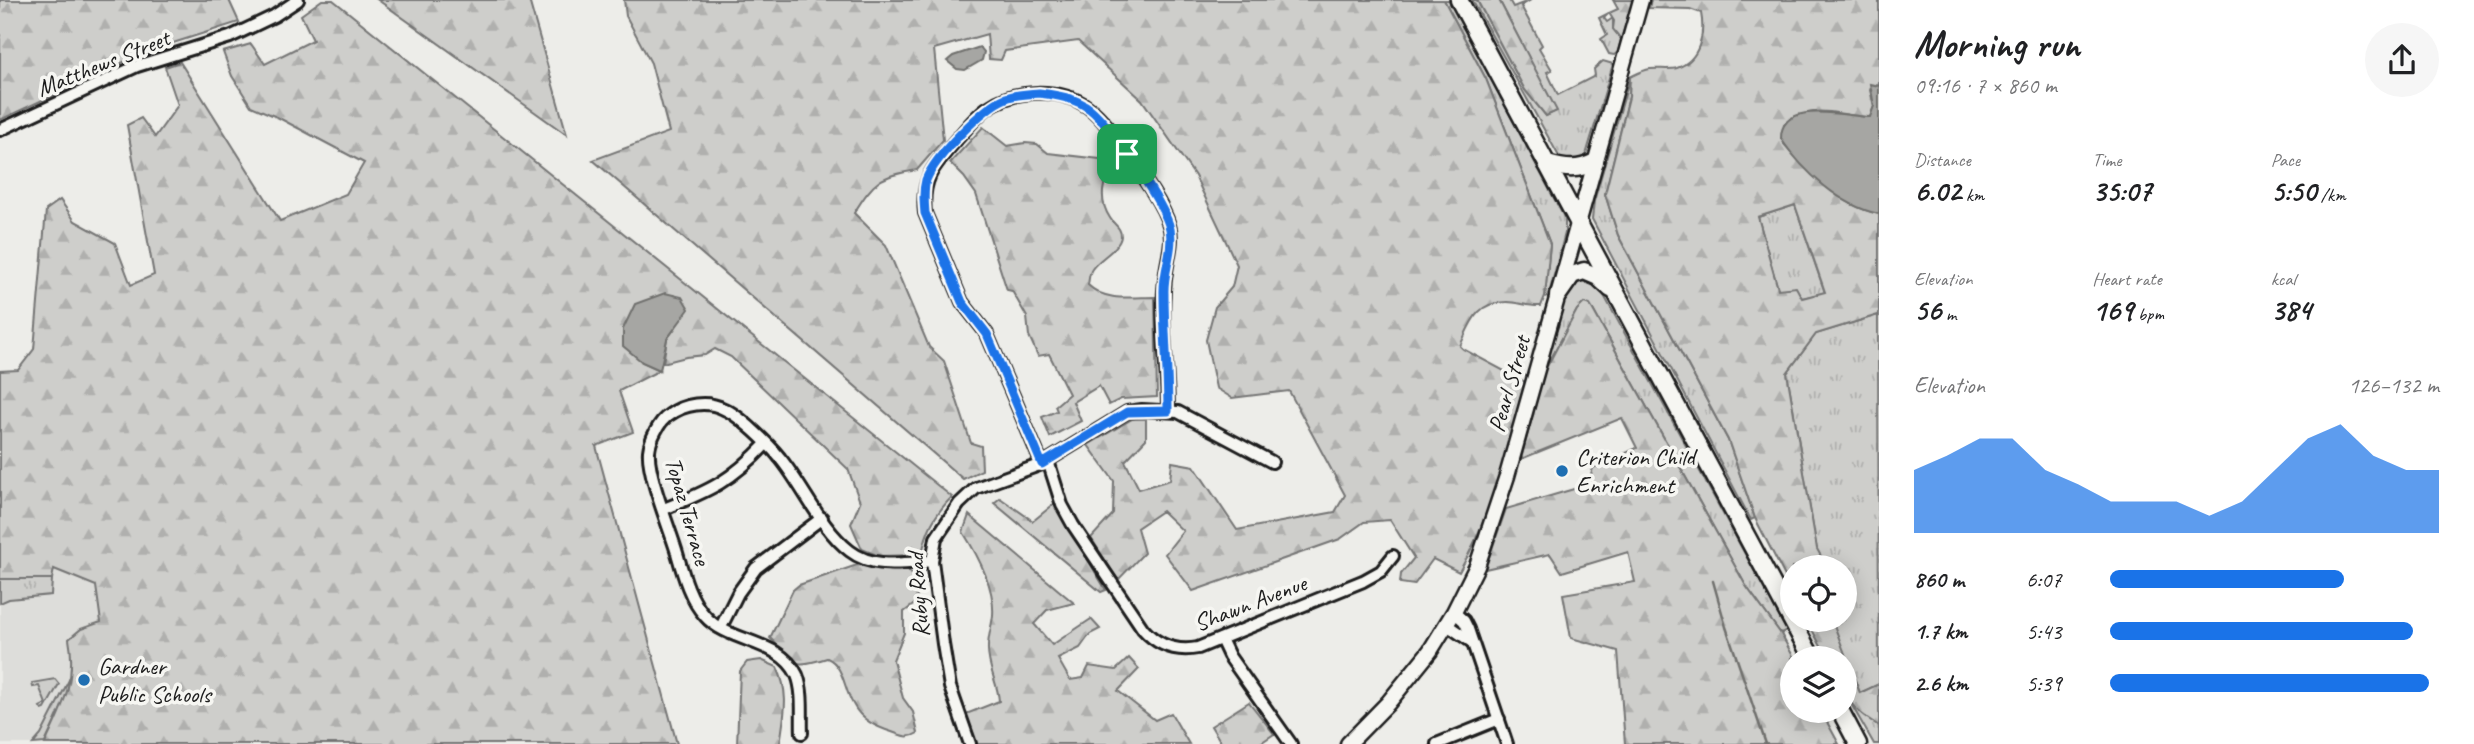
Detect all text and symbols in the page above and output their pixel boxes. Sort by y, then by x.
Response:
text: Morning run [1914,21,2080,68]
street label: Matthews Street [32,22,176,103]
button: share [2365,23,2439,97]
text: 09:16 · 7 × 860 m [1914,71,2057,100]
pin [1097,124,1157,184]
icon: arrive [1108,135,1146,173]
text: Distance [1914,148,1971,172]
text: Time [2092,148,2121,172]
text: Pace [2271,148,2300,172]
text: 6.02 [1914,172,1961,210]
text: 35:07 [2092,172,2152,210]
text: 5:50 [2271,172,2316,210]
text: km [1961,183,1984,207]
text: /km [2316,183,2346,207]
text: Elevation [1914,267,1972,291]
text: Heart rate [2092,267,2162,291]
text: kcal [2271,267,2296,291]
text: 56 [1914,291,1941,329]
text: 169 [2092,291,2133,329]
text: 384 [2271,291,2311,329]
text: m [1941,302,1956,326]
text: bpm [2133,302,2164,326]
street label: Pearl Street [1481,331,1538,435]
text: Elevation [1914,371,1985,400]
text: 126–132 m [2348,371,2439,400]
place label: Criterion Child Enrichment [1576,442,1698,500]
street label: Topaz Terrace [658,454,718,571]
marker: Criterion Child Enrichment [1554,463,1570,479]
street label: Ruby Road [900,548,936,638]
map controls [1780,555,1857,723]
button: locate [1780,555,1857,632]
text: 860 m [1914,565,1964,594]
text: 6:07 [2026,565,2062,594]
street label: Shawn Avenue [1190,567,1312,638]
text: 1.7 km [1914,617,1967,646]
text: 5:43 [2026,617,2062,646]
button: layers [1780,646,1857,723]
place label: Gardner Public Schools [98,651,213,709]
text: 2.6 km [1914,669,1968,698]
text: 5:39 [2026,669,2062,698]
marker: Gardner Public Schools [76,672,92,688]

